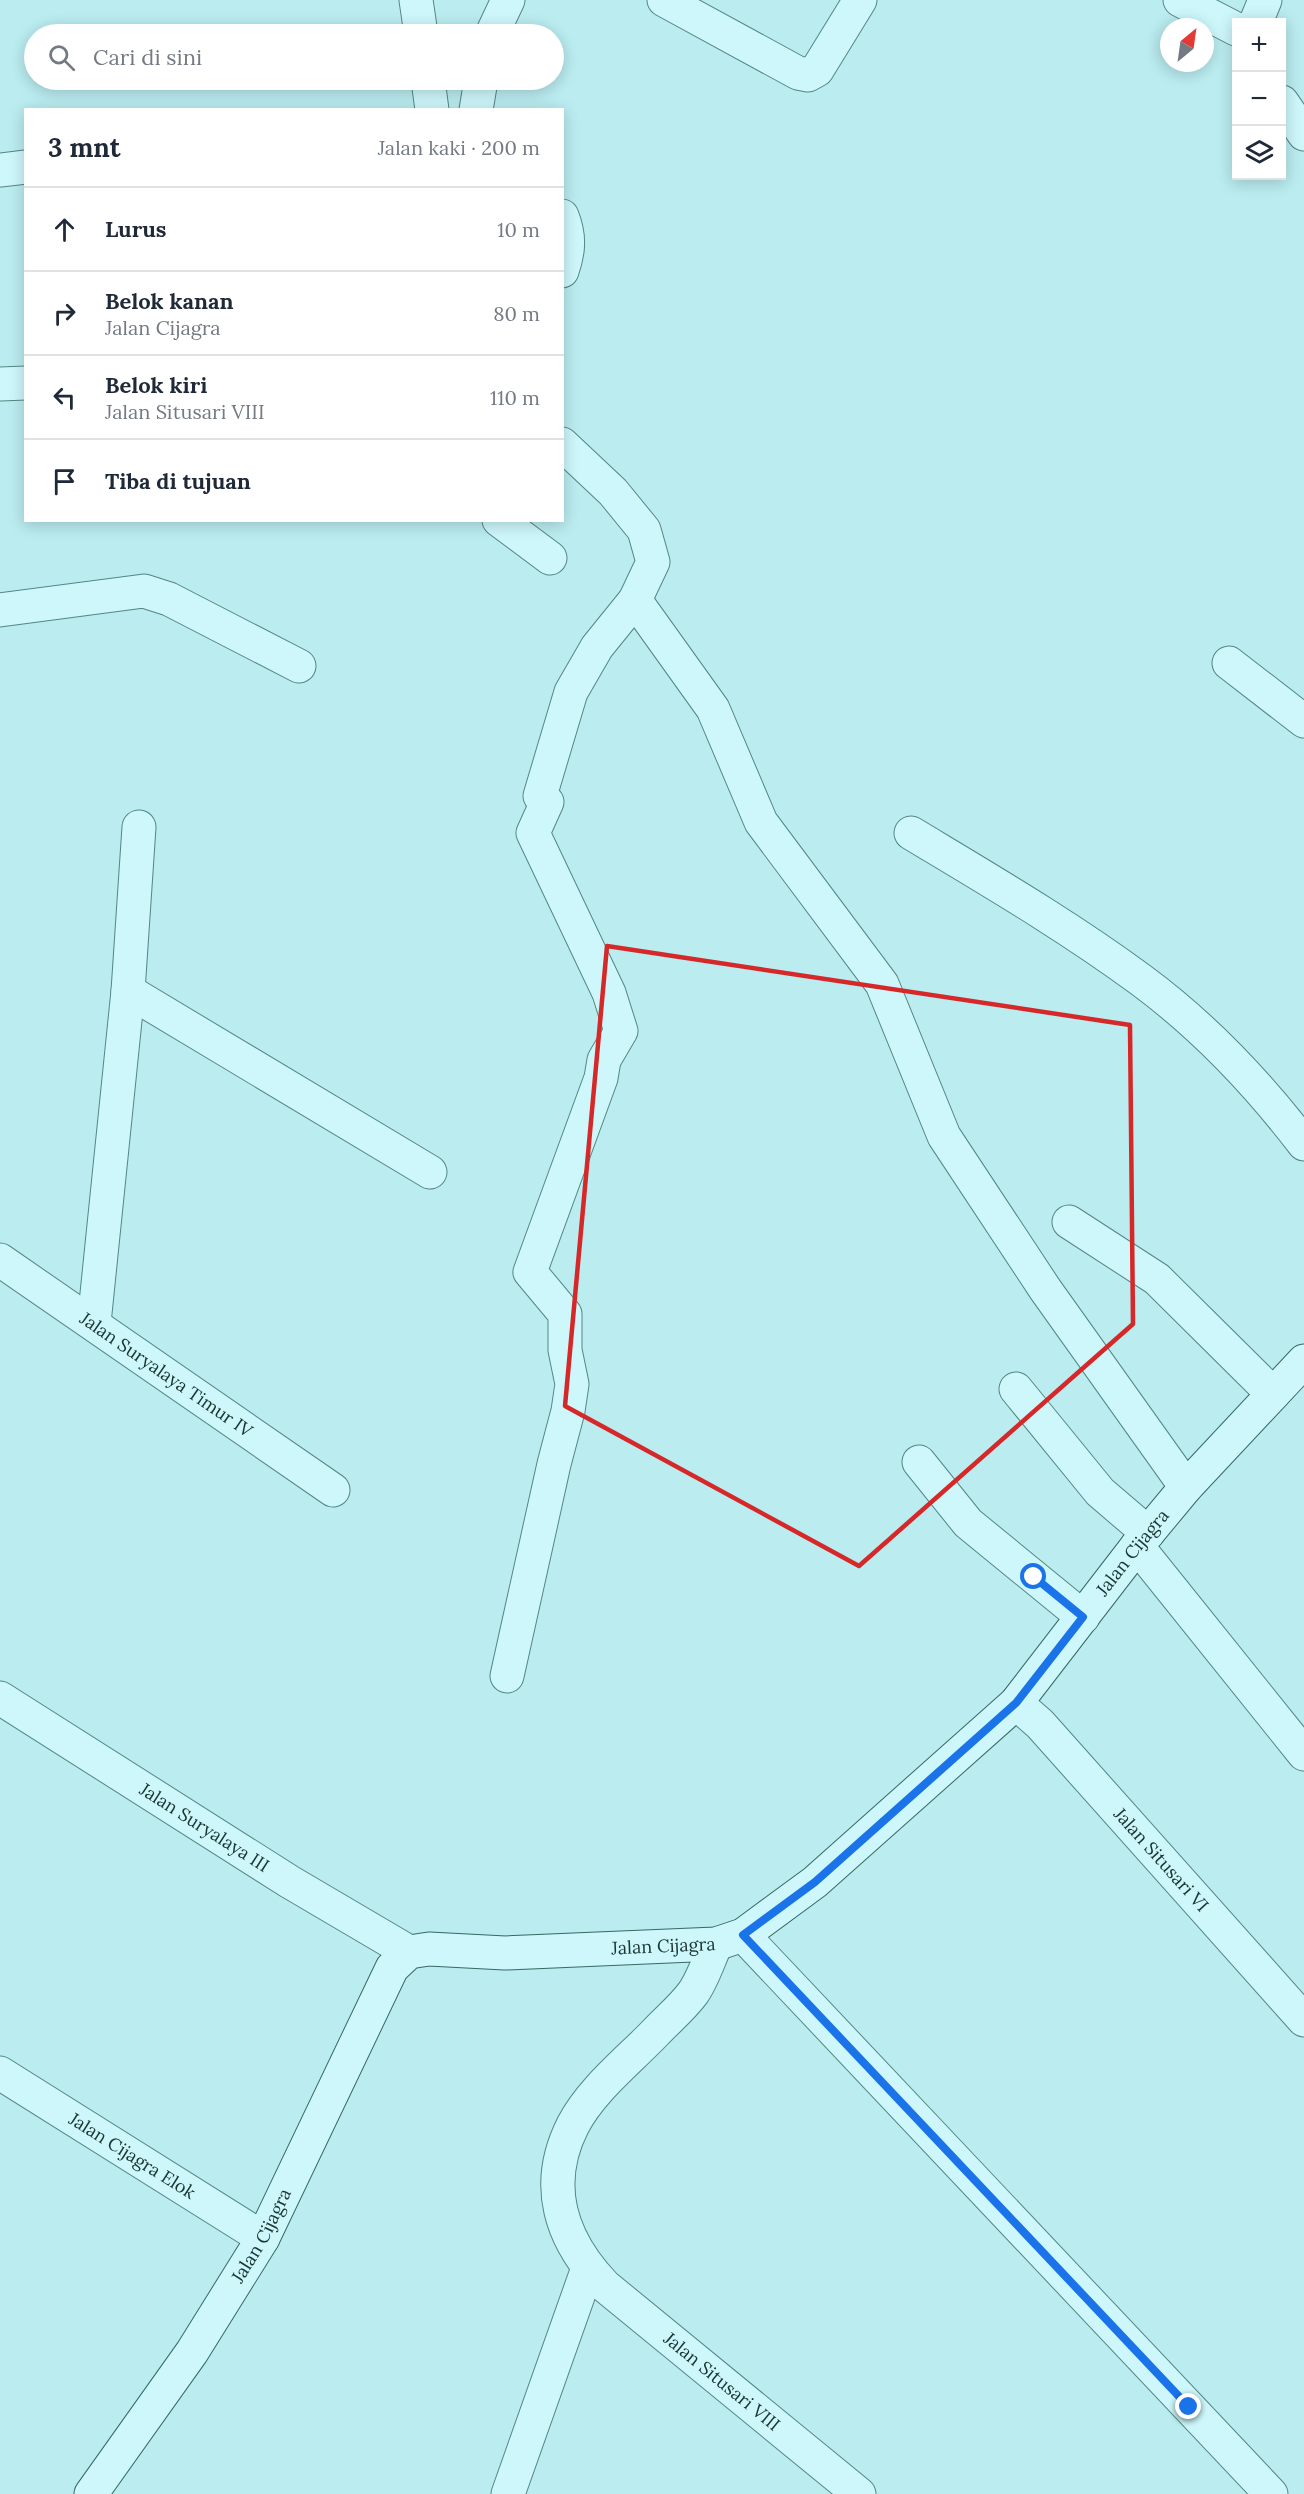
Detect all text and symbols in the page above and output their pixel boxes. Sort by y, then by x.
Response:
north arrow [1160,18,1214,72]
map controls [1232,18,1286,180]
button: + [1232,18,1286,72]
search box [24,24,564,90]
icon: search [45,41,78,74]
text: Cari di sini [93,43,202,71]
button: − [1232,72,1286,126]
button: layers [1232,126,1286,180]
text: 3 mnt [48,131,121,164]
text: Jalan kaki · 200 m [378,135,540,160]
icon: ahead [48,213,81,246]
text: Lurus [105,215,167,243]
text: 10 m [497,217,540,242]
text: Belok kanan [105,287,234,315]
icon: right [48,297,81,330]
text: 80 m [493,301,540,326]
text: Jalan Cijagra [105,315,221,340]
text: Belok kiri [105,371,207,399]
icon: left [48,381,81,414]
text: 110 m [490,385,540,410]
text: Jalan Situsari VIII [105,399,265,424]
icon: arrive [48,465,81,498]
text: Tiba di tujuan [105,467,251,495]
street label: Jalan Suryalaya Timur IV [75,1306,258,1443]
street label: Jalan Cijagra [1090,1504,1174,1601]
route start [1020,1563,1046,1589]
street label: Jalan Suryalaya III [135,1777,274,1877]
street label: Jalan Situsari VI [1108,1802,1214,1916]
street label: Jalan Cijagra [610,1932,716,1959]
street label: Jalan Cijagra Elok [64,2107,200,2204]
street label: Jalan Cijagra [225,2185,296,2288]
street label: Jalan Situsari VIII [658,2326,785,2436]
route end [1175,2393,1201,2419]

